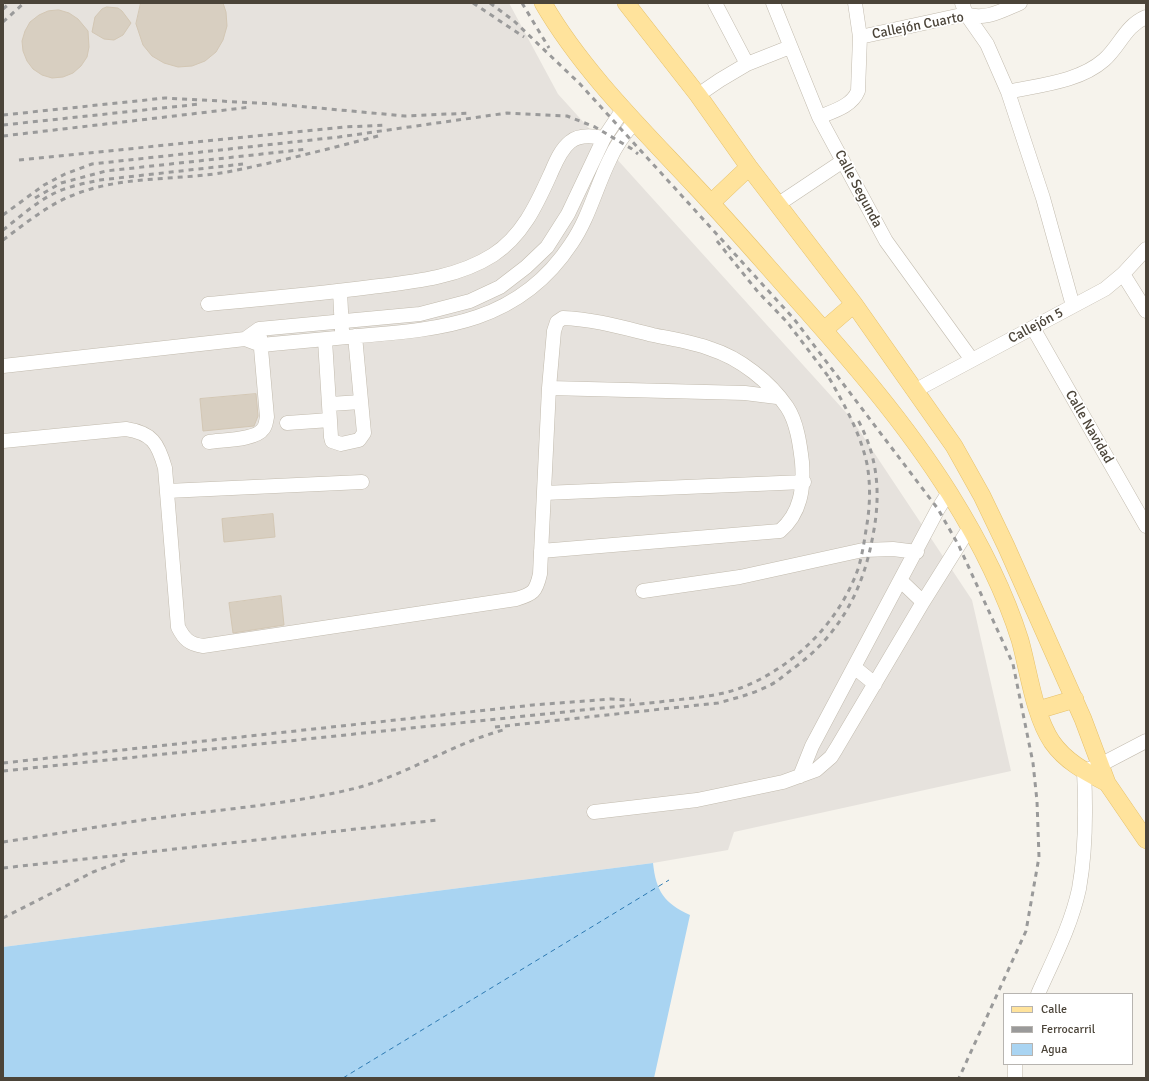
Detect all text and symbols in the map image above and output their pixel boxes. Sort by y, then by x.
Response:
street label: Callejón Cuarto [871,9,965,43]
street label: Calle Segunda [831,147,885,231]
street label: Callejón 5 [1006,305,1066,347]
street label: Calle Navidad [1061,387,1117,467]
legend [1003,993,1133,1065]
text: Calle [1041,1002,1067,1017]
text: Ferrocarril [1041,1022,1095,1037]
text: Agua [1041,1042,1067,1057]

